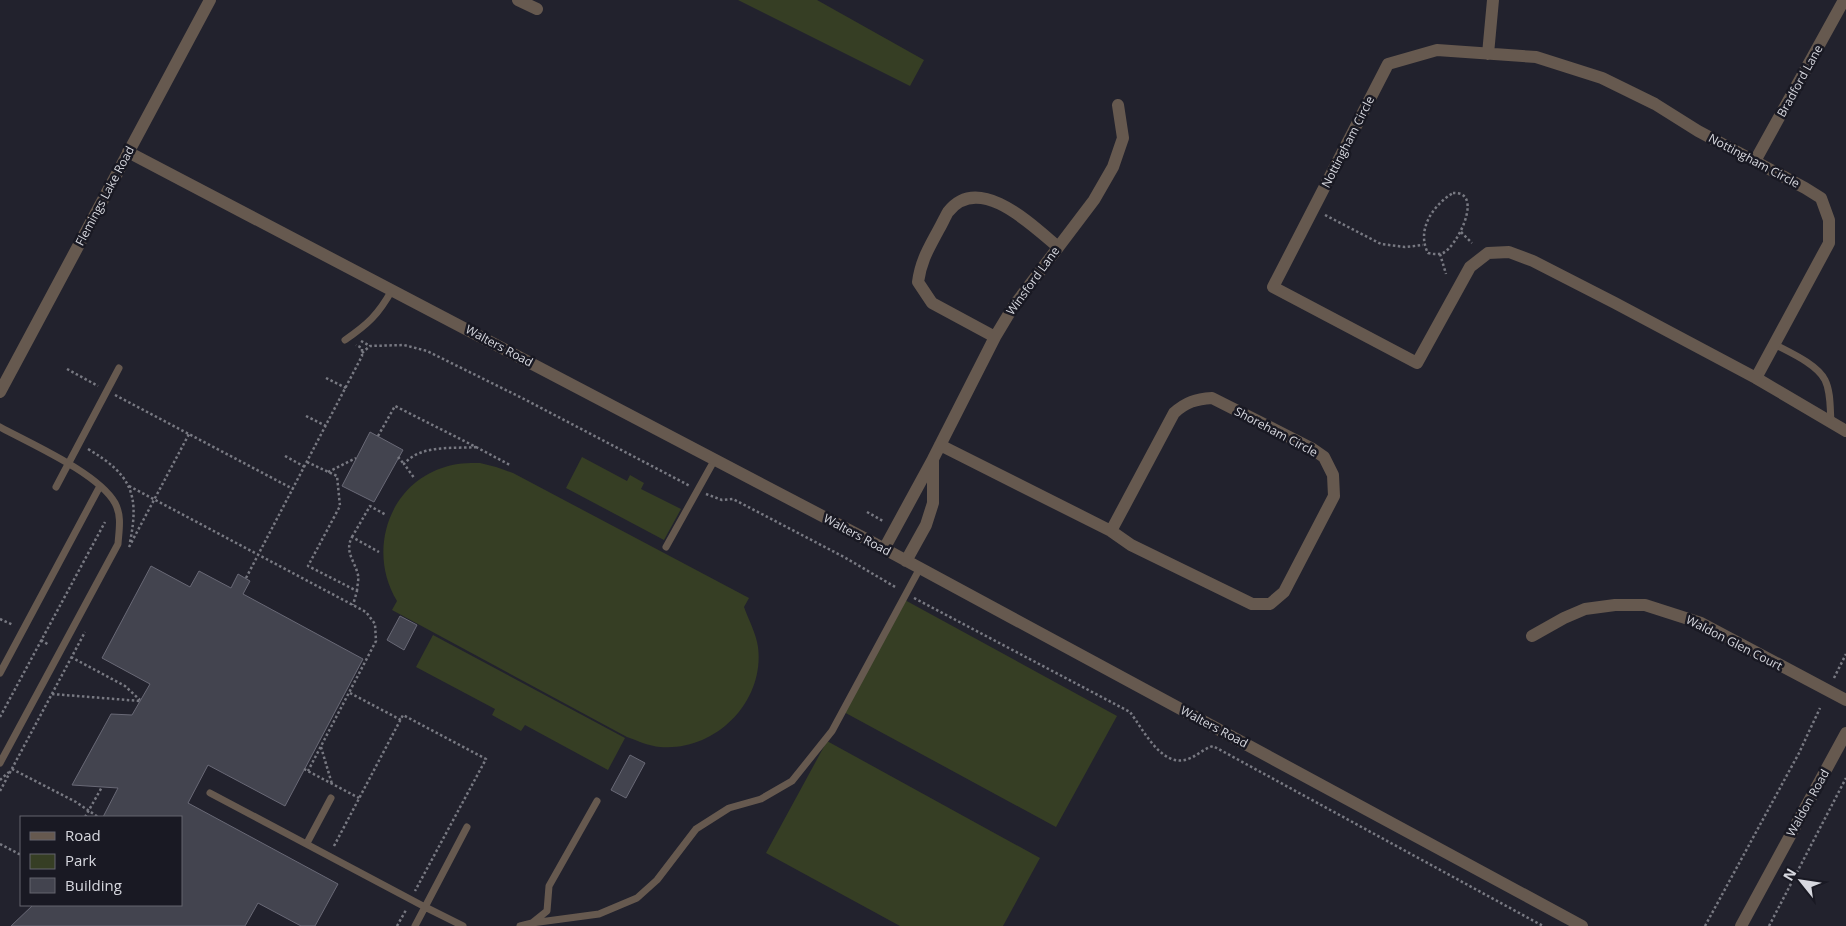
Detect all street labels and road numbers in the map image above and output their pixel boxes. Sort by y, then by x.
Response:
street label: Bradford Lane [1773,41,1827,120]
street label: Nottingham Circle [1317,93,1378,191]
street label: Nottingham Circle [1706,129,1803,192]
street label: Flemings Lake Road [71,143,138,249]
street label: Winsford Lane [1002,243,1063,318]
street label: Walters Road [462,321,536,370]
street label: Shoreham Circle [1232,402,1321,461]
street label: Walters Road [820,510,894,559]
street label: Waldon Glen Court [1683,611,1785,674]
street label: Walters Road [1177,702,1251,751]
street label: Waldon Road [1782,766,1833,839]

